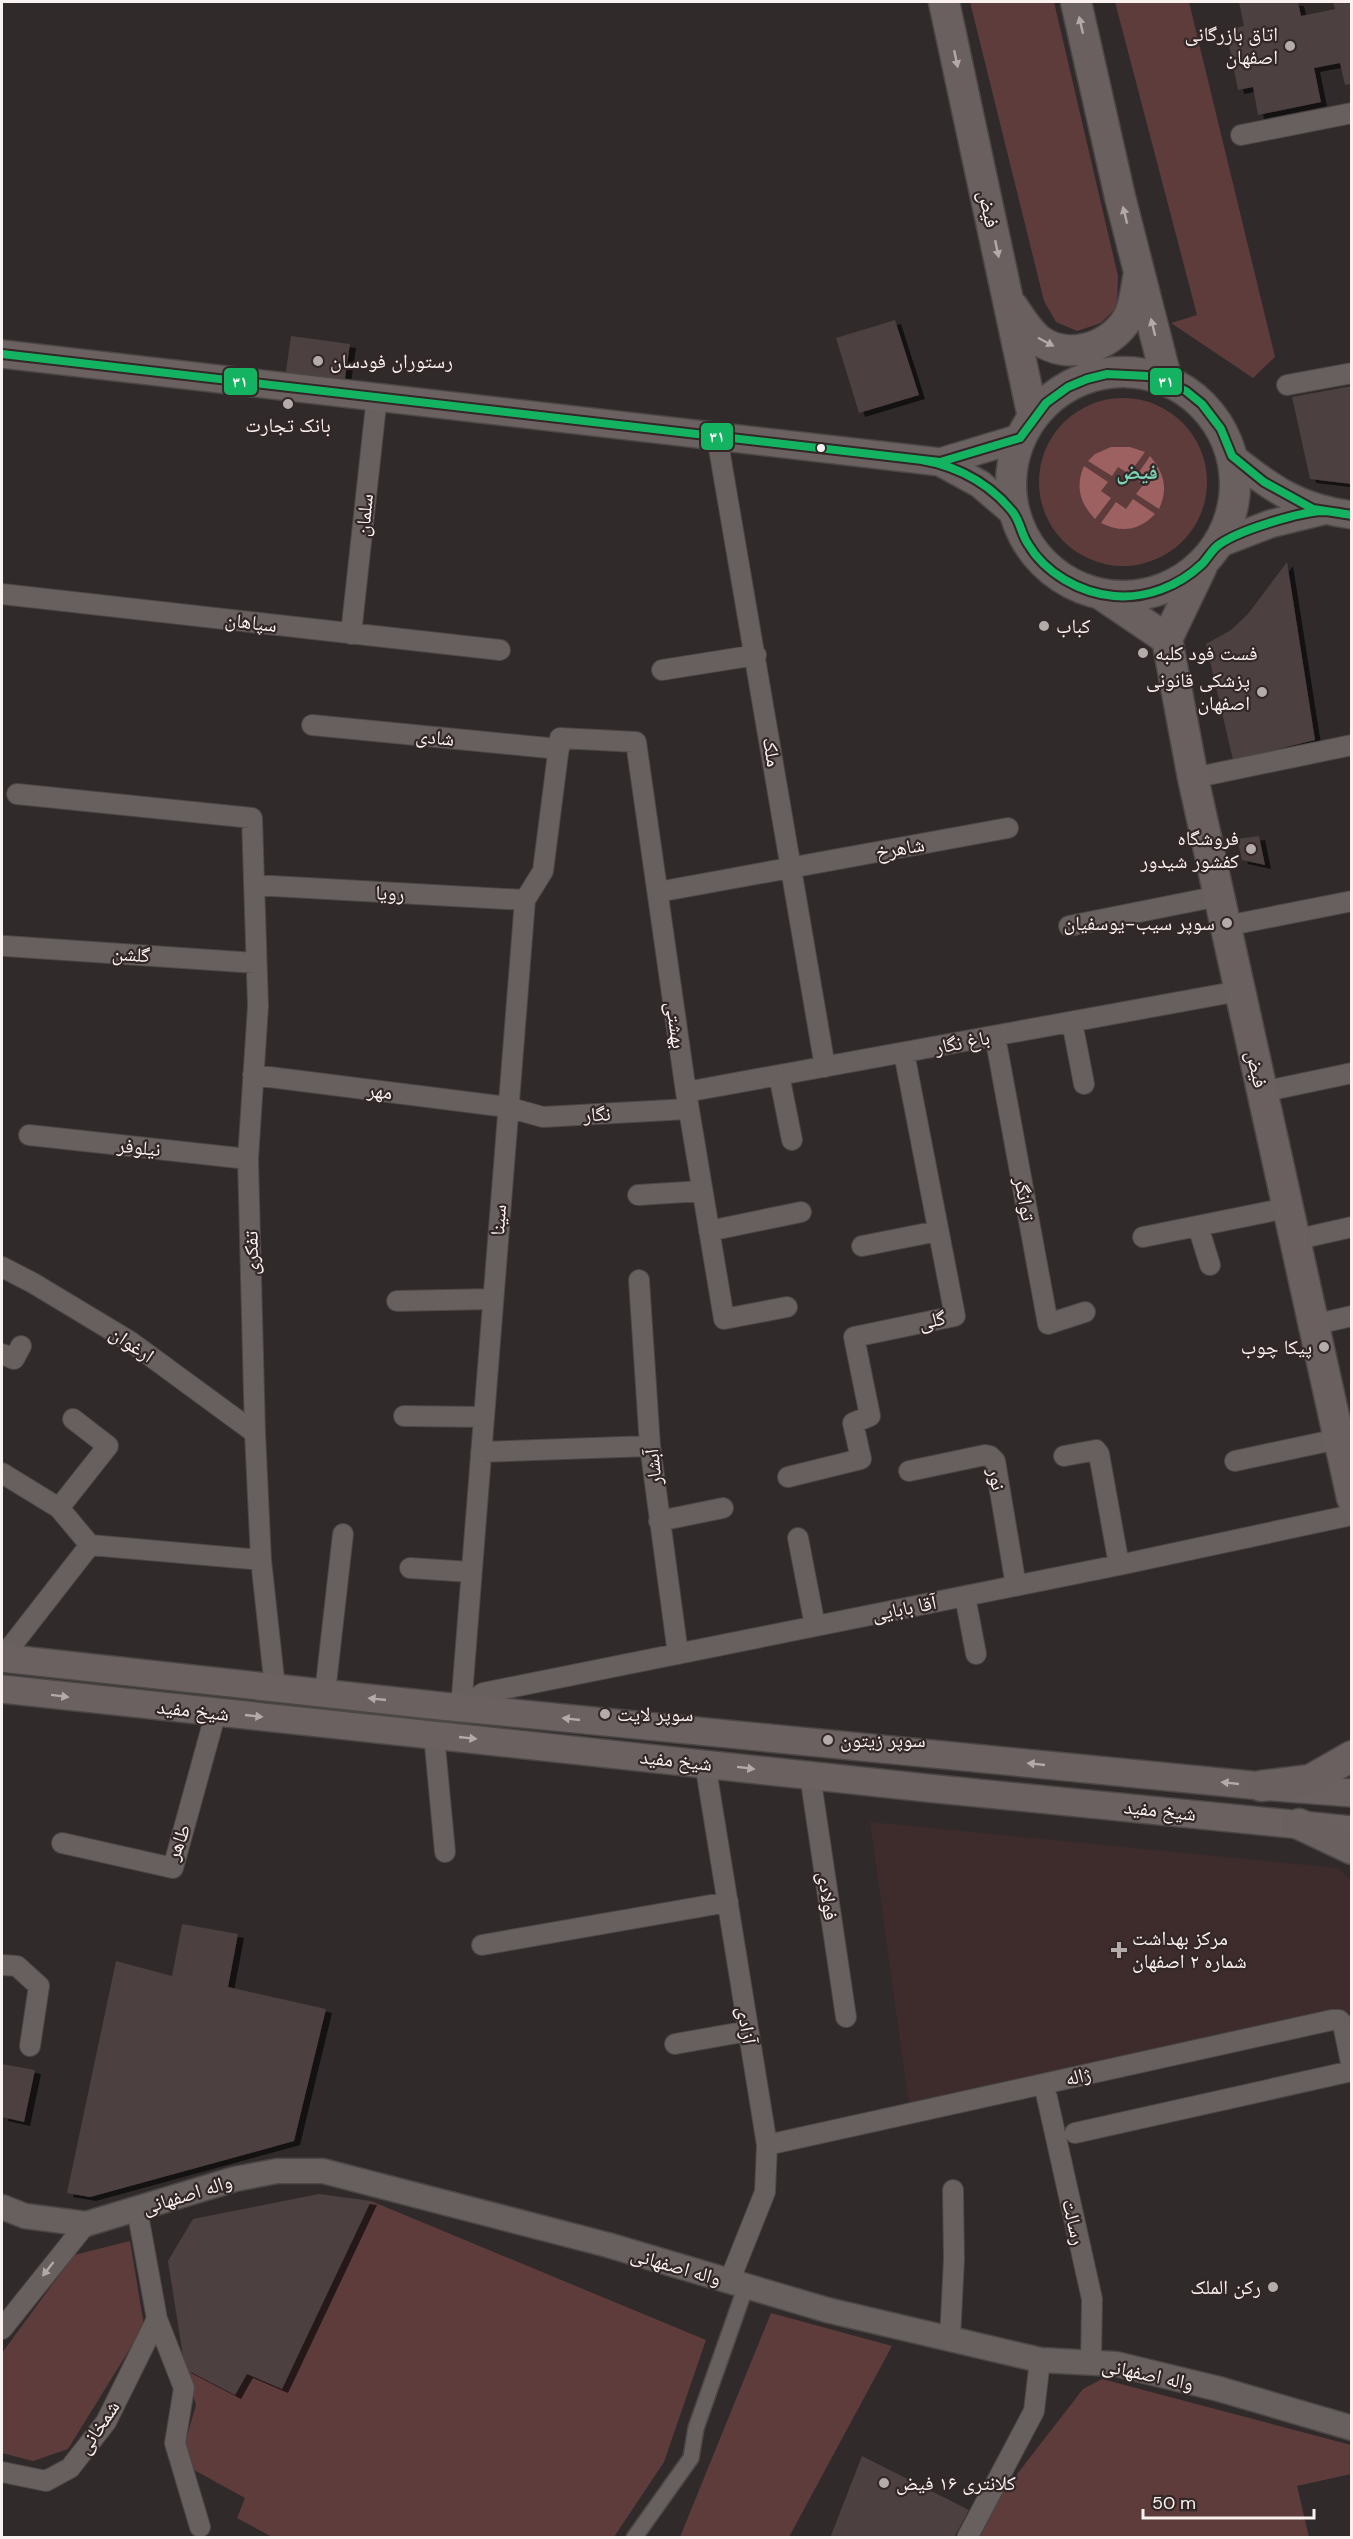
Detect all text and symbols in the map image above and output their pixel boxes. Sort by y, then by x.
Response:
one-way arrow [1076,16,1085,35]
place label: اتاق بازرگانی اصفهان [1184,21,1278,70]
marker: اتاق بازرگانی اصفهان [1283,39,1297,53]
one-way arrow [952,49,961,68]
street label: فیض [972,188,1006,230]
one-way arrow [1120,206,1129,224]
one-way arrow [993,240,1002,259]
one-way arrow [1148,317,1157,335]
one-way arrow [1038,337,1055,347]
place label: رستوران فودسان [330,348,453,374]
marker: رستوران فودسان [311,354,325,368]
line badge: ۳۱ [223,367,258,396]
line badge: ۳۱ [1149,367,1183,396]
text: ۳۱ [232,371,248,392]
text: ۳۱ [1158,371,1174,392]
marker: بانک تجارت [281,397,295,411]
place label: بانک تجارت [245,412,331,438]
line badge: ۳۱ [700,422,734,451]
text: ۳۱ [709,426,725,447]
unlabelled marker [815,442,827,454]
district label: فیض [1116,458,1158,486]
street label: سلمان [349,492,379,538]
street label: سپاهان [223,606,279,638]
place label: کباب [1056,613,1091,639]
marker: کباب [1037,619,1051,633]
place label: فست فود کلبه [1155,640,1258,666]
marker: فست فود کلبه [1136,646,1150,660]
place label: پزشکی قانونی اصفهان [1146,667,1250,716]
marker: پزشکی قانونی اصفهان [1255,685,1269,699]
street label: شادی [414,722,456,752]
street label: ملک [757,735,787,769]
place label: فروشگاه کفشور شیدور [1139,825,1239,874]
street label: شاهرخ [874,831,926,865]
marker: فروشگاه کفشور شیدور [1244,842,1258,856]
street label: رویا [375,879,405,907]
place label: سوپر سیب-یوسفیان [1064,910,1215,936]
marker: سوپر سیب-یوسفیان [1220,916,1234,930]
street label: گلشن [111,940,151,968]
street label: بهشتی [660,1000,692,1050]
street label: باغ نگار [931,1024,992,1060]
street label: فیض [1240,1048,1274,1090]
street label: مهر [365,1076,394,1105]
street label: نگار [582,1100,611,1128]
street label: نیلوفر [115,1132,162,1162]
street label: توانگر [1008,1174,1042,1223]
street label: سینا [484,1203,512,1237]
street label: تفکری [238,1231,264,1275]
street label: گلی [916,1304,948,1336]
street label: ارغوان [105,1320,159,1368]
place label: پیکا چوب [1241,1334,1312,1360]
marker: پیکا چوب [1317,1340,1331,1354]
street label: آبشار [638,1447,668,1487]
street label: نور [982,1464,1012,1493]
street label: آقا بابایی [869,1589,939,1627]
one-way arrow [50,1691,69,1700]
street label: شیخ مفید [156,1693,230,1727]
one-way arrow [367,1694,386,1704]
place label: سوپر لایت [617,1701,693,1727]
marker: سوپر لایت [598,1707,612,1721]
one-way arrow [244,1711,263,1721]
one-way arrow [561,1714,580,1724]
place label: سوپر زیتون [840,1727,926,1753]
one-way arrow [459,1733,478,1743]
marker: سوپر زیتون [821,1733,835,1747]
street label: شیخ مفید [639,1743,713,1777]
one-way arrow [1027,1759,1046,1769]
one-way arrow [736,1763,755,1772]
one-way arrow [1221,1778,1240,1788]
street label: شیخ مفید [1123,1793,1197,1827]
street label: طاهر [159,1820,197,1865]
street label: فولادی [812,1870,844,1922]
place label: مرکز بهداشت شماره ۲ اصفهان [1132,1925,1247,1974]
marker: مرکز بهداشت شماره ۲ اصفهان [1110,1941,1128,1959]
street label: آزادی [731,2004,763,2047]
street label: ژاله [1063,2060,1093,2092]
street label: واله اصفهانی [139,2168,235,2220]
street label: رسالت [1056,2196,1092,2248]
street label: واله اصفهانی [628,2241,724,2291]
one-way arrow [42,2261,55,2277]
place label: رکن الملک [1190,2274,1261,2300]
marker: رکن الملک [1266,2280,1280,2294]
street label: واله اصفهانی [1100,2352,1196,2396]
street label: شمخانی [71,2395,125,2459]
place label: کلانتری ۱۶ فیض [896,2470,1016,2496]
marker: کلانتری ۱۶ فیض [877,2476,891,2490]
scale bar [1143,2482,1314,2520]
text: 50 m [1152,2491,1196,2515]

